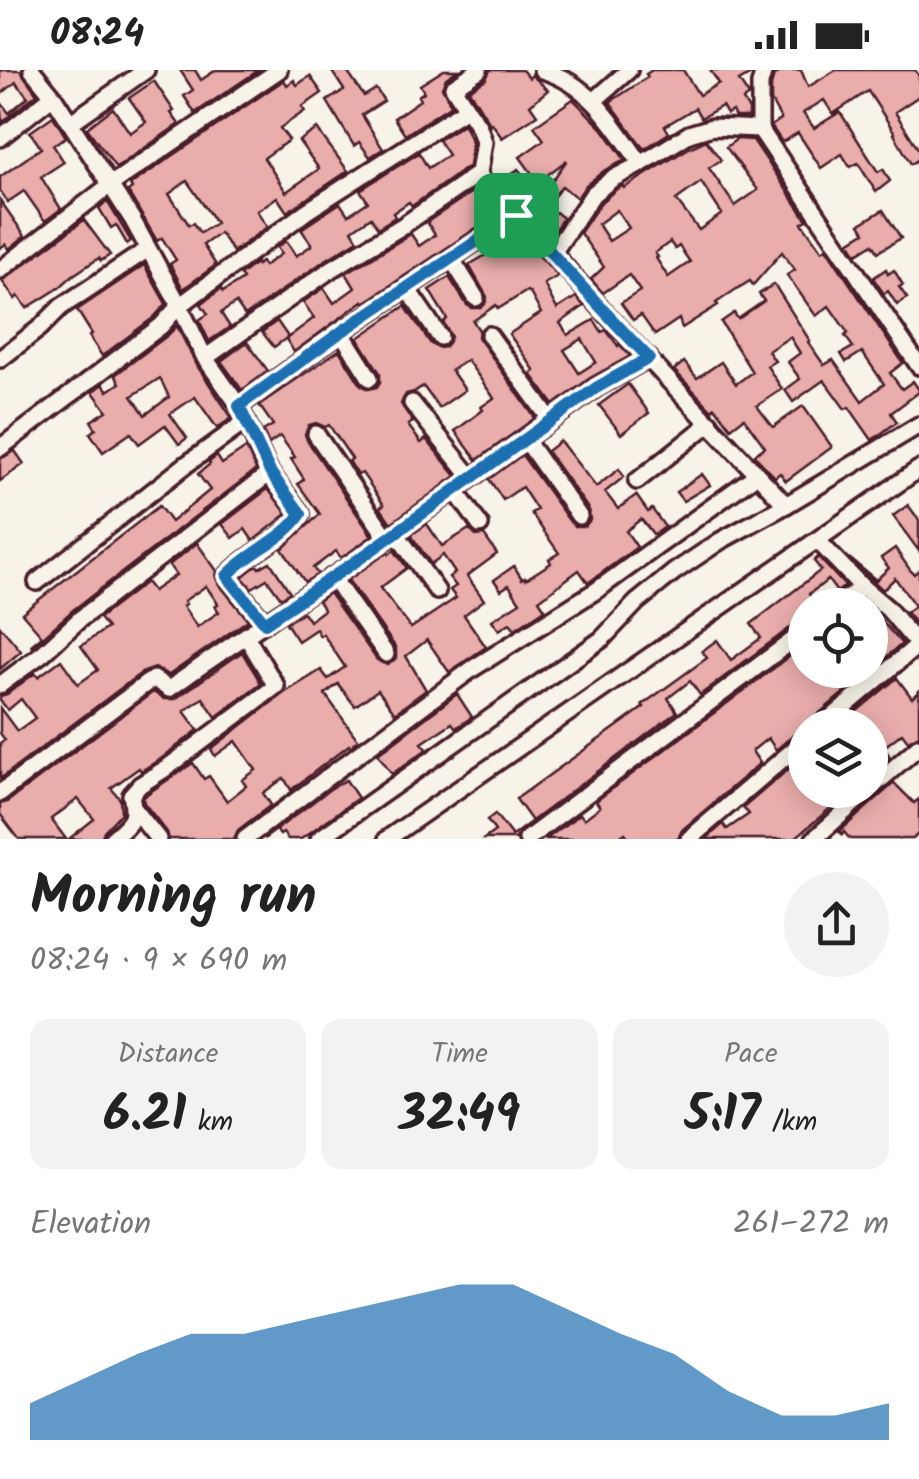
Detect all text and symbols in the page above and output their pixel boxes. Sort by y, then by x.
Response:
text: 08:24 [50,5,144,65]
pin [474,173,559,258]
icon: arrive [489,188,544,243]
map controls [788,588,888,808]
button: locate [788,588,888,688]
button: layers [788,708,888,808]
text: Morning run [30,855,317,942]
button: share [784,872,889,977]
text: 08:24 · 9 × 690 m [30,936,287,987]
text: Distance [118,1032,218,1077]
text: Time [431,1032,488,1077]
text: Pace [724,1032,778,1077]
text: 6.21 [103,1077,186,1157]
text: 32:49 [399,1077,520,1157]
text: 5:17 [684,1077,761,1157]
text: km [186,1100,233,1145]
text: /km [761,1100,817,1145]
text: Elevation [30,1199,151,1250]
text: 261–272 m [733,1199,889,1250]

